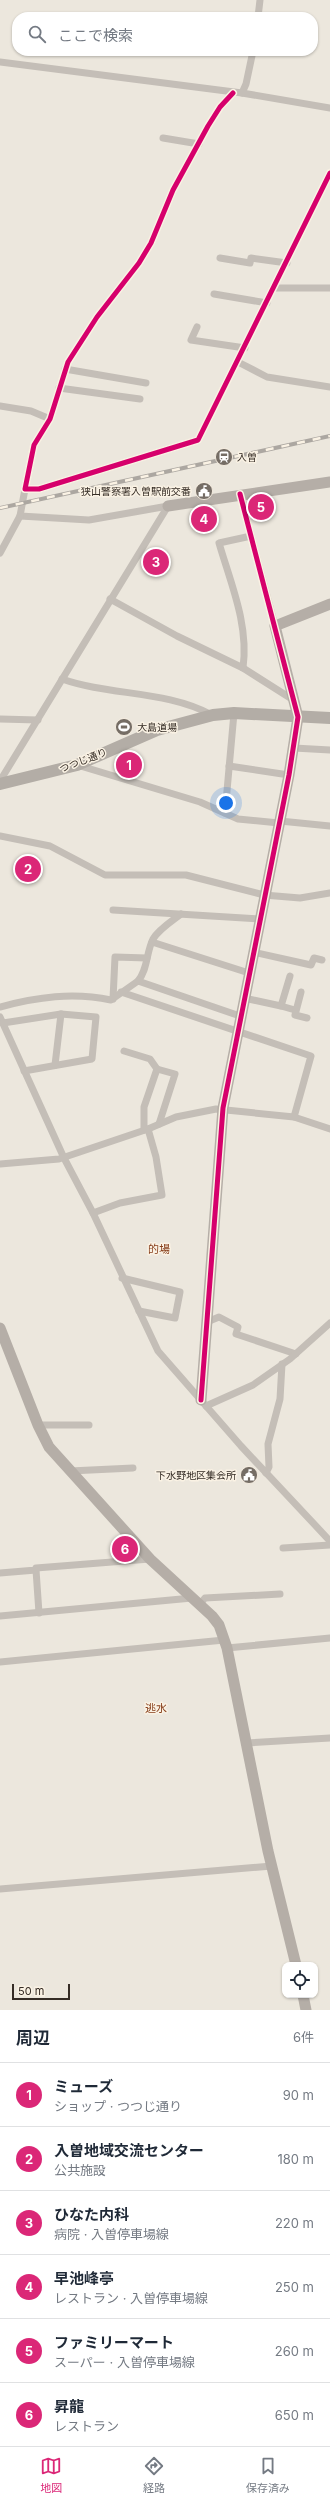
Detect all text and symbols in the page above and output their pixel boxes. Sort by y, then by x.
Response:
search box [12,12,318,56]
icon: search [26,23,48,45]
text: ここで検索 [58,26,133,45]
station icon: 入曽 [214,447,234,467]
place label: 入曽 [237,451,257,463]
public building icon: 狭山警察署入曽駅前交番 [194,481,214,501]
place label: 狭山警察署入曽駅前交番 [81,485,191,497]
pin: 5 [248,492,274,522]
pin: 4 [191,504,217,534]
pin: 3 [143,547,169,577]
sports icon: 大島道場 [114,717,134,737]
place label: 大島道場 [137,721,177,733]
street label: つつじ通り [58,745,108,775]
pin: 1 [116,750,142,780]
your location [216,793,236,813]
pin: 2 [15,854,41,884]
district label: 的場 [148,1242,170,1256]
public building icon: 下水野地区集会所 [239,1465,259,1485]
place label: 下水野地区集会所 [156,1469,236,1481]
pin: 6 [112,1534,138,1564]
district label: 逃水 [145,1701,167,1715]
map controls [282,1962,318,1998]
button: locate [282,1962,318,1998]
scale bar [12,1982,70,2001]
text: 50 m [18,1984,44,1998]
text: 周辺 [16,2028,50,2048]
text: 6件 [293,2029,314,2045]
text: ミューズ [54,2077,113,2096]
text: 1 [26,2087,32,2103]
text: 90 m [283,2087,314,2103]
text: ショップ · つつじ通り [54,2098,182,2114]
text: 入曽地域交流センター [54,2141,204,2160]
text: 2 [25,2151,33,2167]
text: 180 m [277,2151,314,2167]
text: 公共施設 [54,2162,106,2178]
text: ひなた内科 [54,2205,129,2224]
text: 3 [25,2215,33,2231]
text: 220 m [275,2215,314,2231]
text: 病院 · 入曽停車場線 [54,2226,169,2242]
text: 早池峰亭 [54,2269,114,2288]
text: 4 [25,2279,33,2295]
text: 250 m [275,2279,314,2295]
text: レストラン · 入曽停車場線 [54,2290,208,2306]
text: ファミリーマート [54,2333,174,2352]
text: 5 [25,2343,33,2359]
text: 260 m [275,2343,314,2359]
text: スーパー · 入曽停車場線 [54,2354,195,2370]
text: 昇龍 [54,2397,84,2416]
text: 6 [25,2407,33,2423]
text: 650 m [275,2407,314,2423]
text: レストラン [54,2418,119,2434]
tab: 地図 [40,2455,62,2495]
tab: 経路 [143,2455,165,2495]
tab: 保存済み [246,2455,290,2495]

